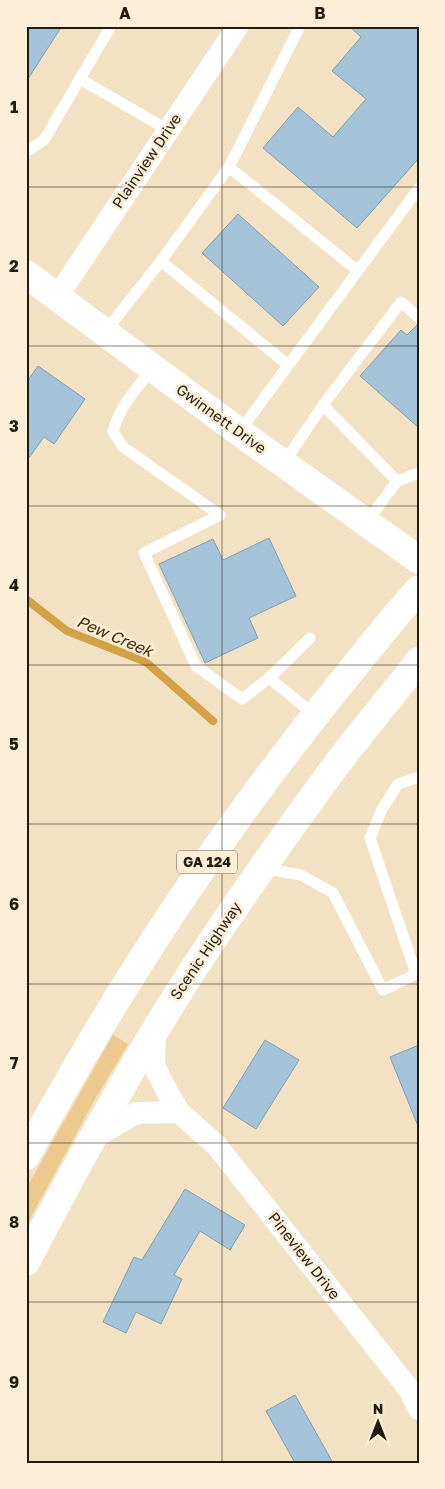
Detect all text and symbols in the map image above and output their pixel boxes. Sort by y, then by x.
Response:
text: A [119,3,131,23]
text: B [314,3,326,23]
text: 1 [10,97,18,117]
street label: Plainview Drive [108,110,185,211]
text: 2 [9,256,19,276]
street label: Gwinnett Drive [173,380,270,457]
text: 3 [9,416,19,436]
text: 4 [9,575,19,595]
water label: Pew Creek [74,611,158,662]
text: 5 [9,734,19,754]
road number: GA 124 [177,850,237,874]
text: 6 [9,894,19,914]
street label: Scenic Highway [166,898,245,1003]
text: 7 [10,1053,19,1073]
street label: Pineview Drive [265,1208,345,1303]
text: 8 [9,1212,19,1232]
text: 9 [9,1372,19,1392]
north arrow [352,1396,402,1446]
text: N [373,1400,383,1417]

